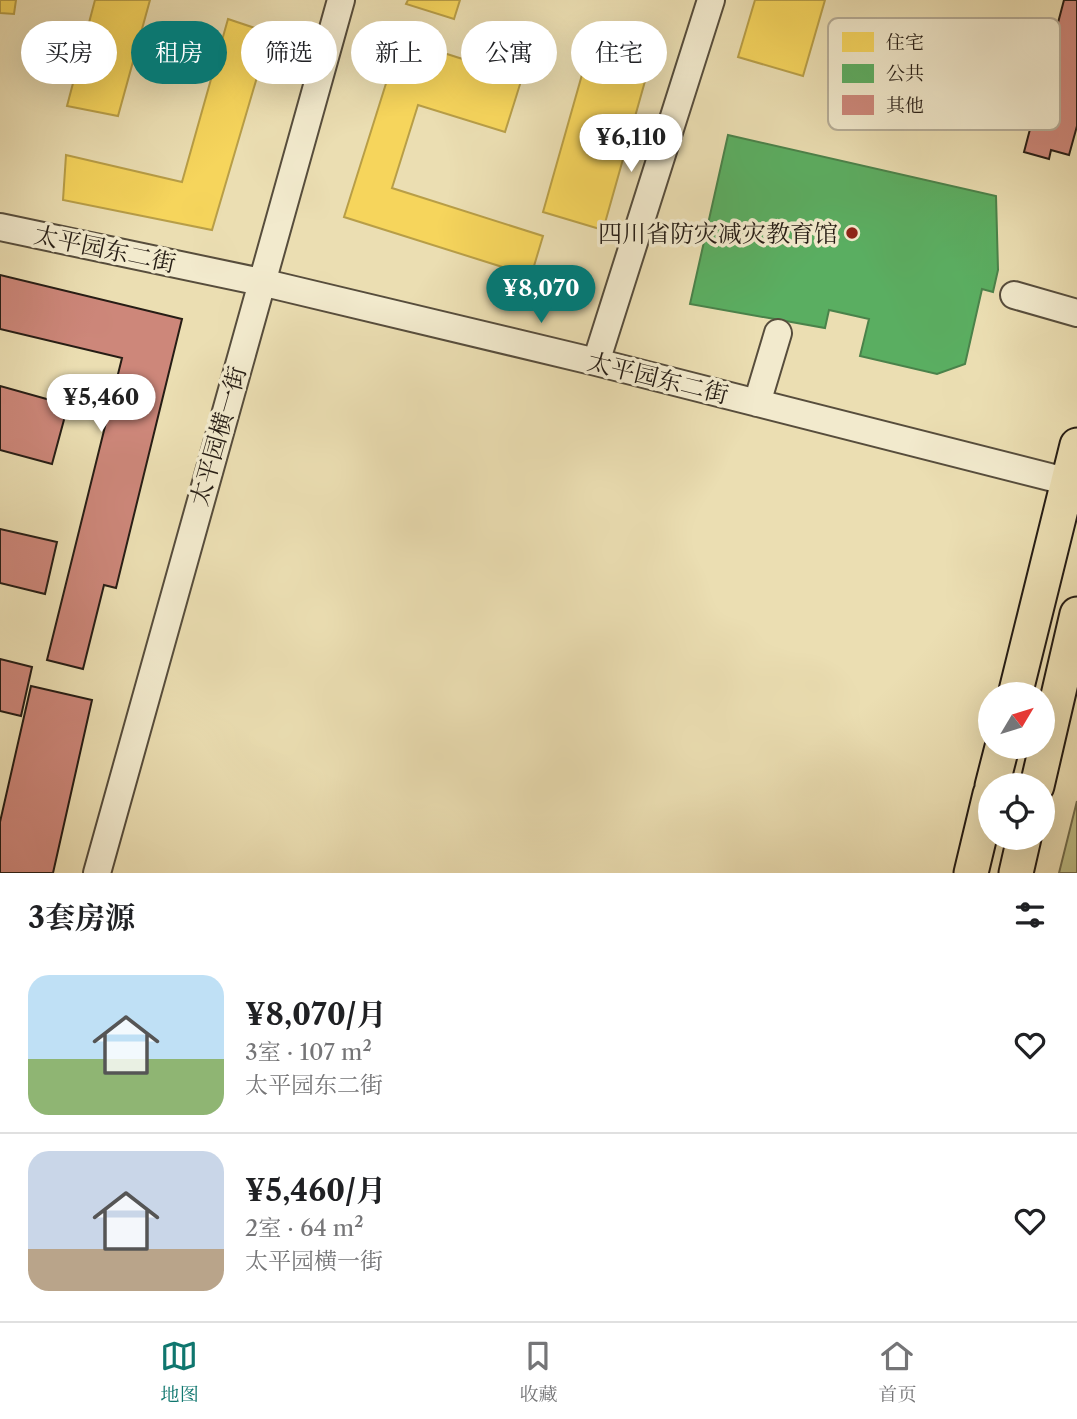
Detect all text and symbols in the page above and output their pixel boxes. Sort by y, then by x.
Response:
legend [828,18,1060,130]
chip: 买房 [21,21,117,84]
chip: 租房 [131,21,227,84]
chip: 筛选 [241,21,337,84]
chip: 新上 [351,21,447,84]
chip: 公寓 [461,21,557,84]
chip: 住宅 [571,21,667,84]
text: 住宅 [886,31,924,54]
text: 公共 [886,62,924,85]
text: 其他 [886,94,924,117]
pin: ¥6,110 [574,114,688,174]
text: ¥6,110 [596,123,666,151]
place label: 四川省防灾减灾教育馆 [598,219,838,248]
street label: 太平园东二街 [32,220,178,278]
marker: 四川省防灾减灾教育馆 [844,225,860,241]
pin: ¥8,070 [484,266,598,325]
text: ¥8,070 [502,274,580,302]
street label: 太平园东二街 [585,347,731,409]
street label: 太平园横一街 [184,363,252,509]
pin: ¥5,460 [44,374,158,434]
text: ¥5,460 [63,383,139,411]
north arrow [978,682,1055,760]
map controls [978,682,1055,850]
button: locate [978,773,1055,850]
icon: filters [1011,896,1049,934]
text: 3套房源 [28,899,135,936]
text: ¥8,070/月 [245,996,387,1033]
icon: home [84,1003,168,1087]
icon: heart [1011,1026,1049,1064]
text: 3室 · 107 m² [245,1038,372,1066]
text: 太平园东二街 [245,1071,383,1099]
text: ¥5,460/月 [245,1172,386,1209]
icon: home [84,1179,168,1263]
icon: heart [1011,1202,1049,1240]
text: 2室 · 64 m² [245,1214,364,1242]
text: 太平园横一街 [245,1247,383,1275]
tab: 地图 [160,1337,199,1406]
tab: 收藏 [519,1337,558,1406]
tab: 首页 [878,1337,917,1406]

